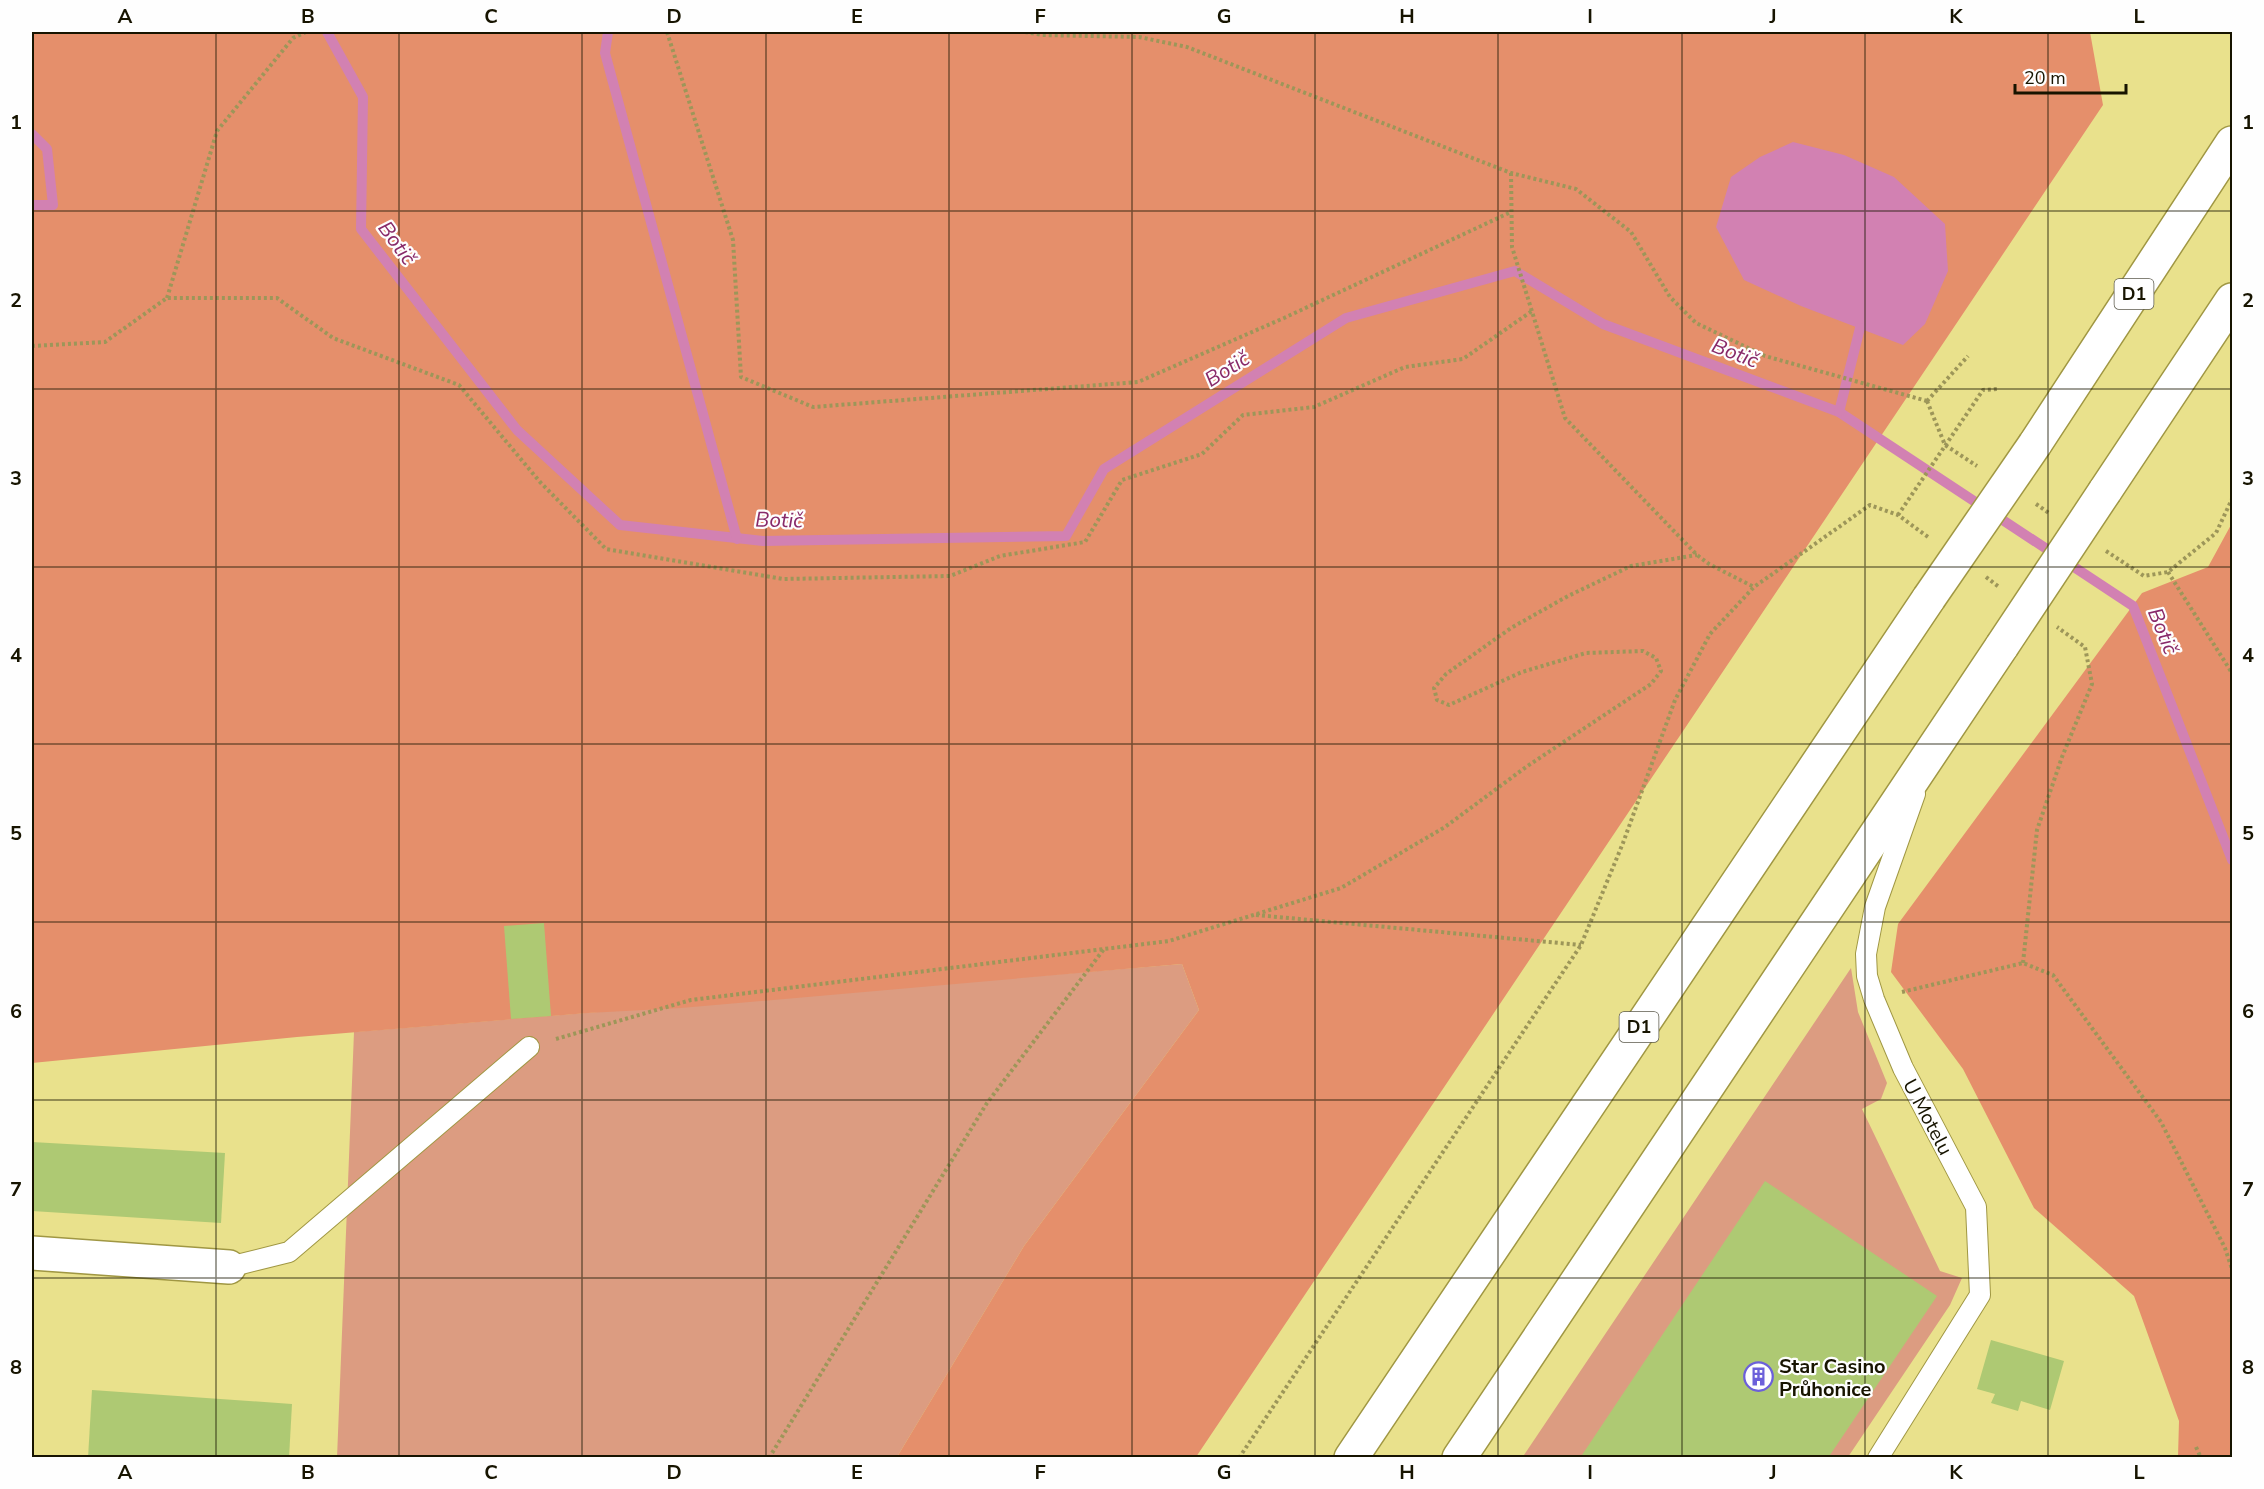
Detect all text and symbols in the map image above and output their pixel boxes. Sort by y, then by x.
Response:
text: A [118,3,133,30]
text: B [301,3,315,30]
text: C [484,3,498,30]
text: D [666,3,682,30]
text: E [851,3,863,30]
text: F [1034,3,1046,30]
text: G [1217,3,1231,30]
text: H [1399,3,1415,30]
text: I [1587,3,1593,30]
text: J [1768,3,1777,30]
text: K [1949,3,1963,30]
text: L [2133,3,2145,30]
scale bar [2015,57,2126,95]
text: 20 m [2024,66,2066,90]
text: 1 [10,109,22,136]
text: 1 [2242,109,2254,136]
water label: Botič [372,215,423,272]
road number: D1 [2114,279,2154,309]
text: 2 [10,287,22,314]
text: 2 [2242,287,2254,314]
water label: Botič [1708,331,1763,375]
water label: Botič [1199,344,1256,394]
text: 3 [10,465,22,492]
text: 3 [2242,465,2254,492]
water label: Botič [755,506,804,534]
water label: Botič [2141,604,2185,660]
text: 4 [10,642,22,669]
text: 4 [2242,642,2254,669]
text: 5 [10,820,22,847]
text: 5 [2242,820,2254,847]
text: 6 [10,998,22,1025]
text: 6 [2242,998,2254,1025]
road number: D1 [1620,1012,1658,1042]
street label: U Motelu [1896,1074,1959,1160]
text: 7 [10,1176,22,1203]
text: 7 [2242,1176,2254,1203]
place label: Star Casino Průhonice [1779,1353,1886,1403]
text: 8 [10,1354,22,1381]
text: 8 [2242,1354,2254,1381]
building icon: Star Casino Průhonice [1742,1361,1774,1393]
text: A [118,1459,133,1486]
text: B [301,1459,315,1486]
text: C [484,1459,498,1486]
text: D [666,1459,682,1486]
text: E [851,1459,863,1486]
text: F [1034,1459,1046,1486]
text: G [1217,1459,1231,1486]
text: H [1399,1459,1415,1486]
text: I [1587,1459,1593,1486]
text: J [1768,1459,1777,1486]
text: K [1949,1459,1963,1486]
text: L [2133,1459,2145,1486]

